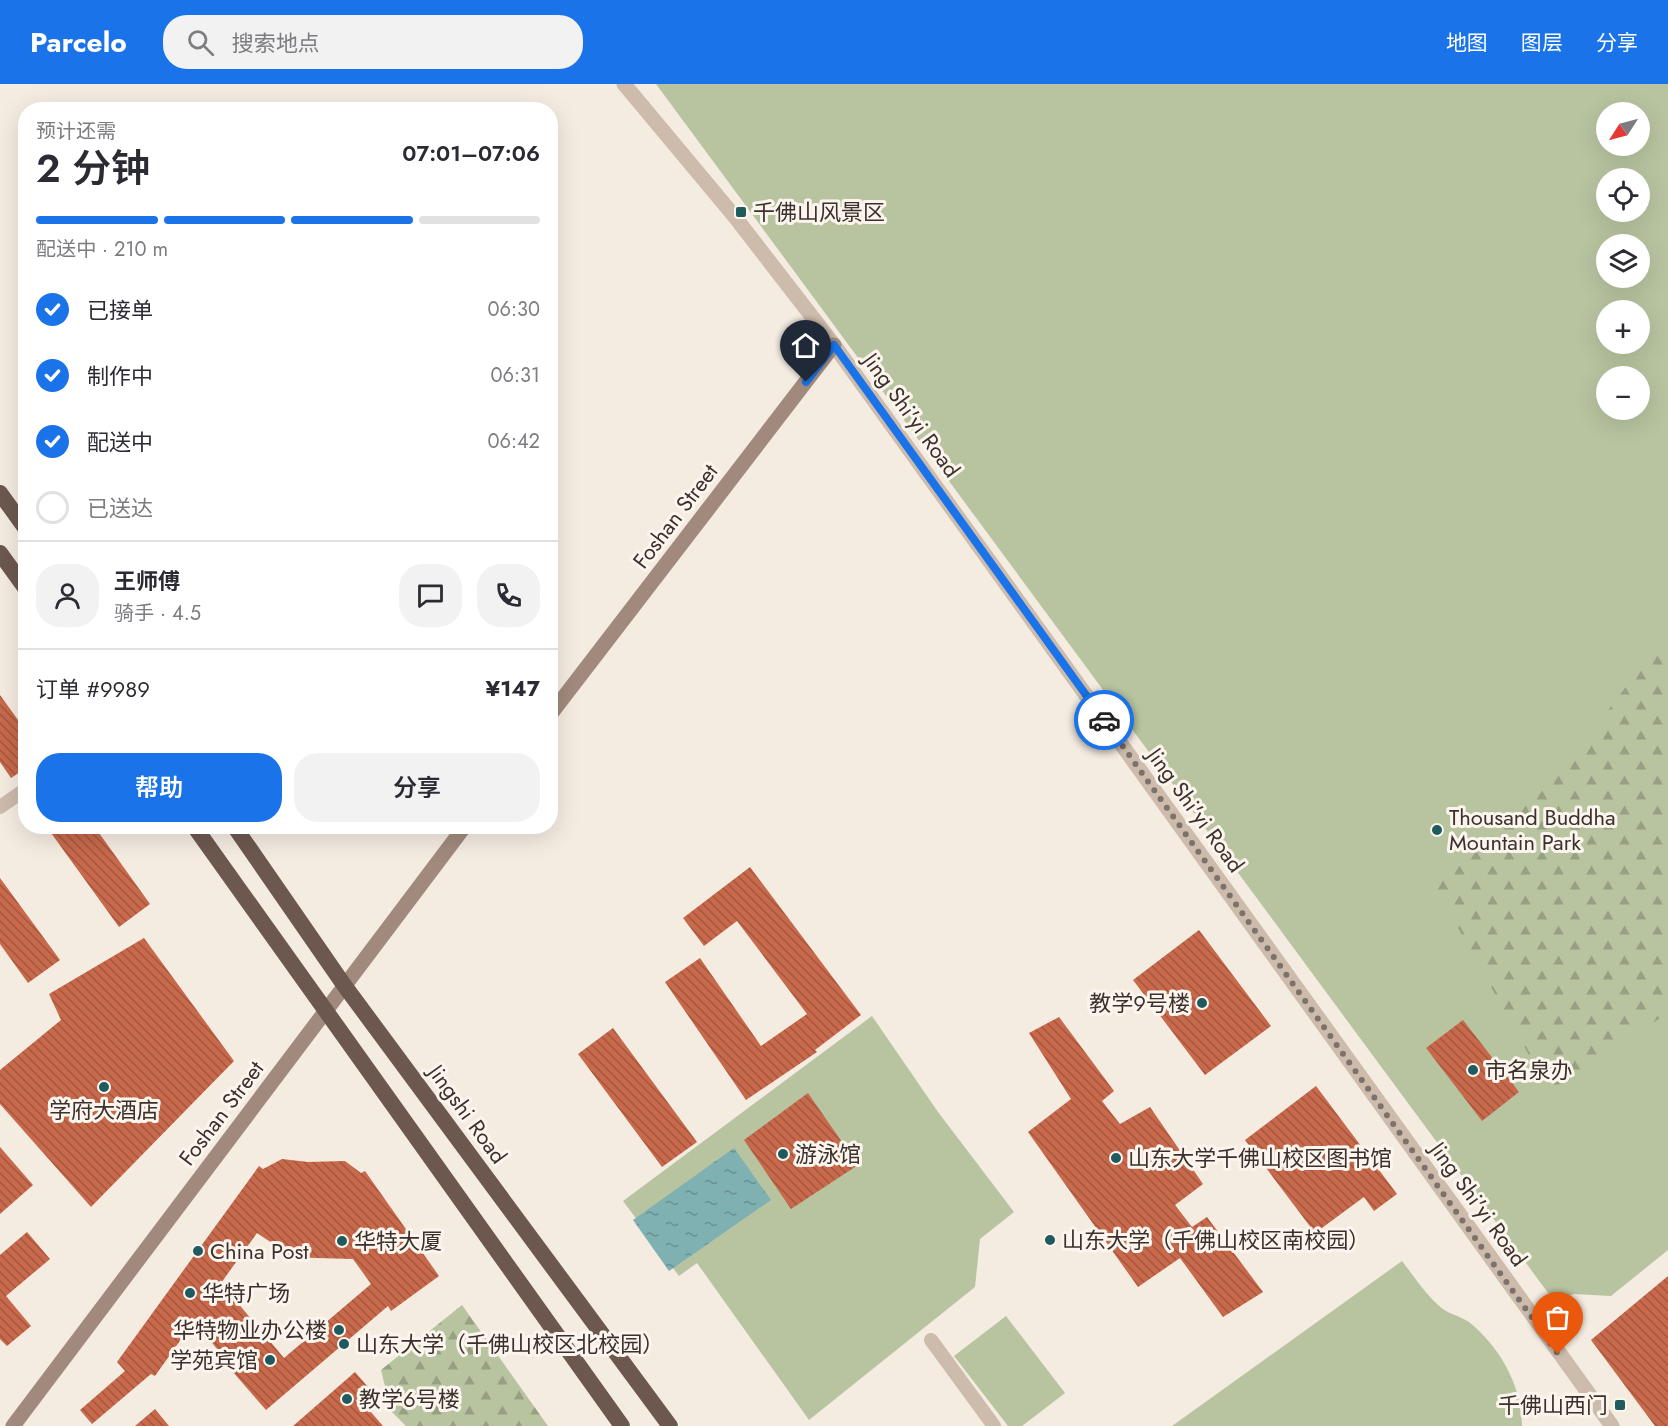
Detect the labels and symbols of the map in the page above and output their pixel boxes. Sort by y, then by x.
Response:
north arrow [1596,102,1650,156]
place label: 千佛山风景区 [753,196,885,228]
marker: 千佛山风景区 [734,205,748,219]
pin [780,320,831,382]
street label: Jing Shi'yi Road [854,344,968,484]
street label: Foshan Street [625,456,726,575]
courier [1074,690,1134,750]
street label: Jing Shi'yi Road [1138,739,1252,879]
place label: Thousand Buddha Mountain Park [1449,801,1616,858]
marker: Thousand Buddha Mountain Park [1430,823,1444,837]
place label: 教学9号楼 [1089,987,1190,1019]
marker: 教学9号楼 [1195,996,1209,1010]
street label: Foshan Street [171,1053,272,1172]
place label: 市名泉办 [1485,1054,1573,1086]
street label: Jingshi Road [419,1056,515,1170]
marker: 市名泉办 [1466,1063,1480,1077]
marker: 学府大酒店 [97,1080,111,1094]
place label: 学府大酒店 [49,1094,159,1126]
street label: Jing Shi'yi Road [1421,1133,1535,1273]
place label: 游泳馆 [795,1138,861,1170]
place label: 山东大学千佛山校区图书馆 [1128,1142,1392,1174]
marker: 游泳馆 [776,1147,790,1161]
marker: 山东大学千佛山校区图书馆 [1109,1151,1123,1165]
place label: 山东大学（千佛山校区南校园） [1062,1224,1370,1256]
place label: 华特大厦 [354,1225,442,1257]
marker: 山东大学（千佛山校区南校园） [1043,1233,1057,1247]
marker: 华特大厦 [335,1234,349,1248]
place label: China Post [210,1235,309,1267]
marker: China Post [191,1244,205,1258]
place label: 华特广场 [202,1277,290,1309]
marker: 华特广场 [183,1286,197,1300]
pin [1532,1292,1583,1354]
place label: 华特物业办公楼 [173,1314,327,1346]
marker: 华特物业办公楼 [332,1323,346,1337]
place label: 山东大学（千佛山校区北校园） [356,1328,664,1360]
marker: 山东大学（千佛山校区北校园） [337,1337,351,1351]
place label: 学苑宾馆 [170,1344,258,1376]
marker: 学苑宾馆 [263,1353,277,1367]
place label: 教学6号楼 [359,1383,460,1415]
place label: 千佛山西门 [1498,1389,1608,1421]
marker: 教学6号楼 [340,1392,354,1406]
marker: 千佛山西门 [1613,1398,1627,1412]

